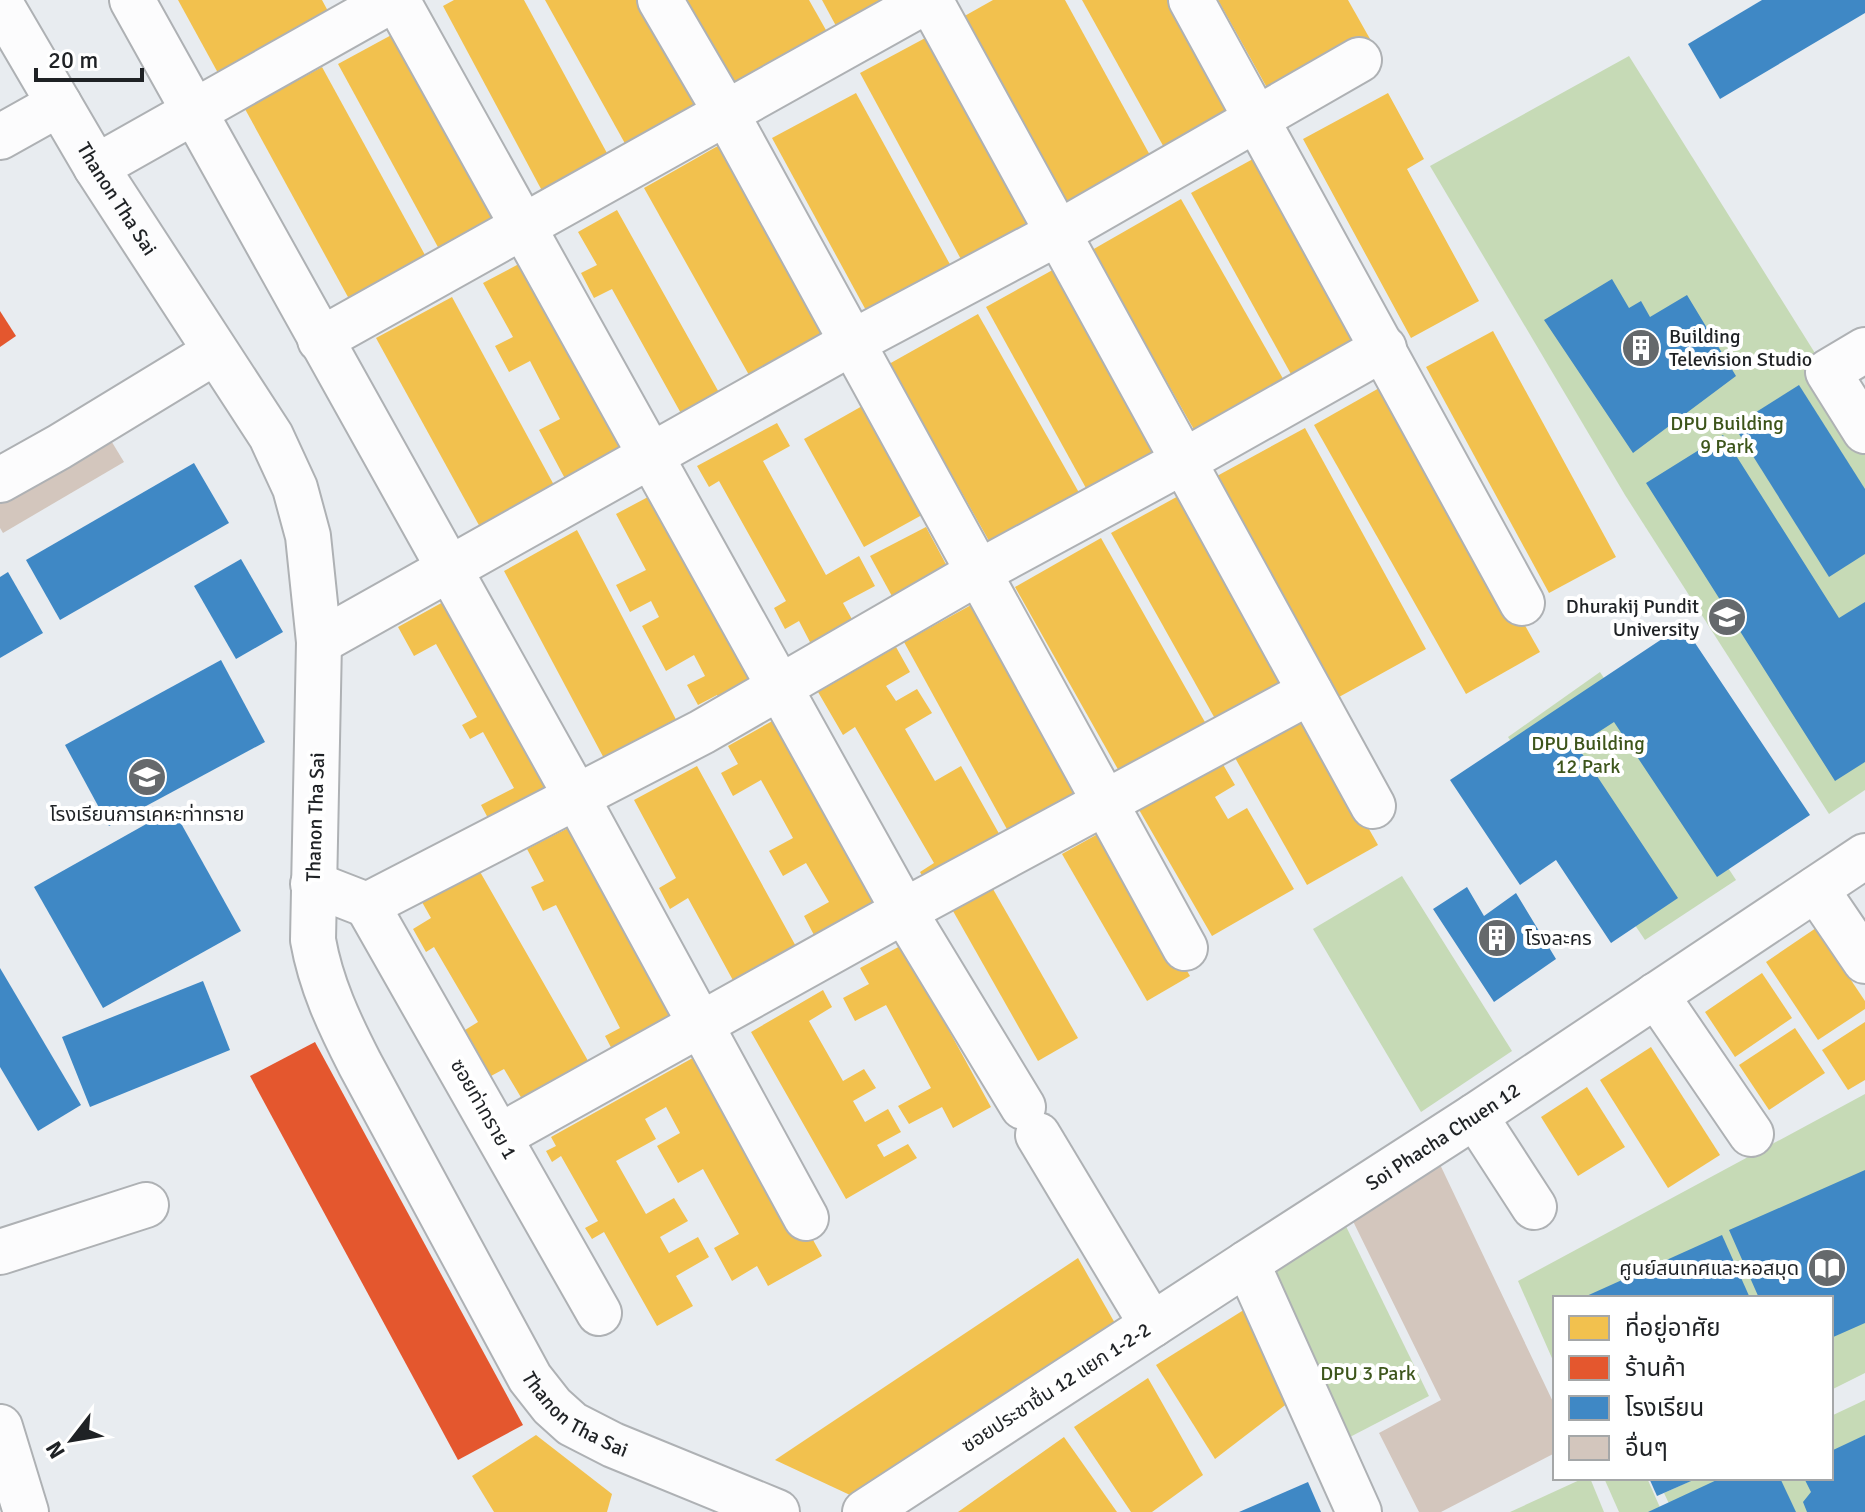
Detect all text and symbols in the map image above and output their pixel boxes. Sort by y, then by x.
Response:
scale bar [36,32,142,82]
text: 20 m [48,45,98,75]
street label: Thanon Tha Sai [71,138,162,260]
place label: Building Television Studio [1669,324,1812,372]
building icon: Building Television Studio [1620,327,1662,369]
park label: DPU Building 9 Park [1670,411,1784,459]
place label: Dhurakij Pundit University [1566,594,1700,642]
school or university icon: Dhurakij Pundit University [1706,596,1748,638]
park label: DPU Building 12 Park [1531,731,1645,779]
street label: Thanon Tha Sai [301,752,330,882]
school or university icon: โรงเรียนการเคหะท่าทราย [126,756,168,798]
place label: โรงเรียนการเคหะท่าทราย [50,802,244,827]
building icon: โรงละคร [1476,917,1518,959]
place label: โรงละคร [1525,926,1592,951]
street label: ซอยท่าทราย 1 [445,1055,522,1164]
street label: Soi Phacha Chuen 12 [1361,1078,1525,1196]
library icon: ศูนย์สนเทศและหอสมุด [1806,1247,1848,1289]
place label: ศูนย์สนเทศและหอสมุด [1619,1256,1799,1281]
legend [1553,1296,1833,1480]
text: ที่อยู่อาศัย [1625,1311,1721,1343]
street label: ซอยประชาชื่น 12 แยก 1-2-2 [956,1315,1156,1458]
text: ร้านค้า [1625,1353,1686,1383]
park label: DPU 3 Park [1320,1361,1416,1386]
street label: Thanon Tha Sai [516,1367,632,1463]
text: โรงเรียน [1625,1393,1704,1423]
north arrow [32,1400,112,1480]
text: อื่นๆ [1625,1431,1668,1463]
text: N [40,1437,71,1464]

